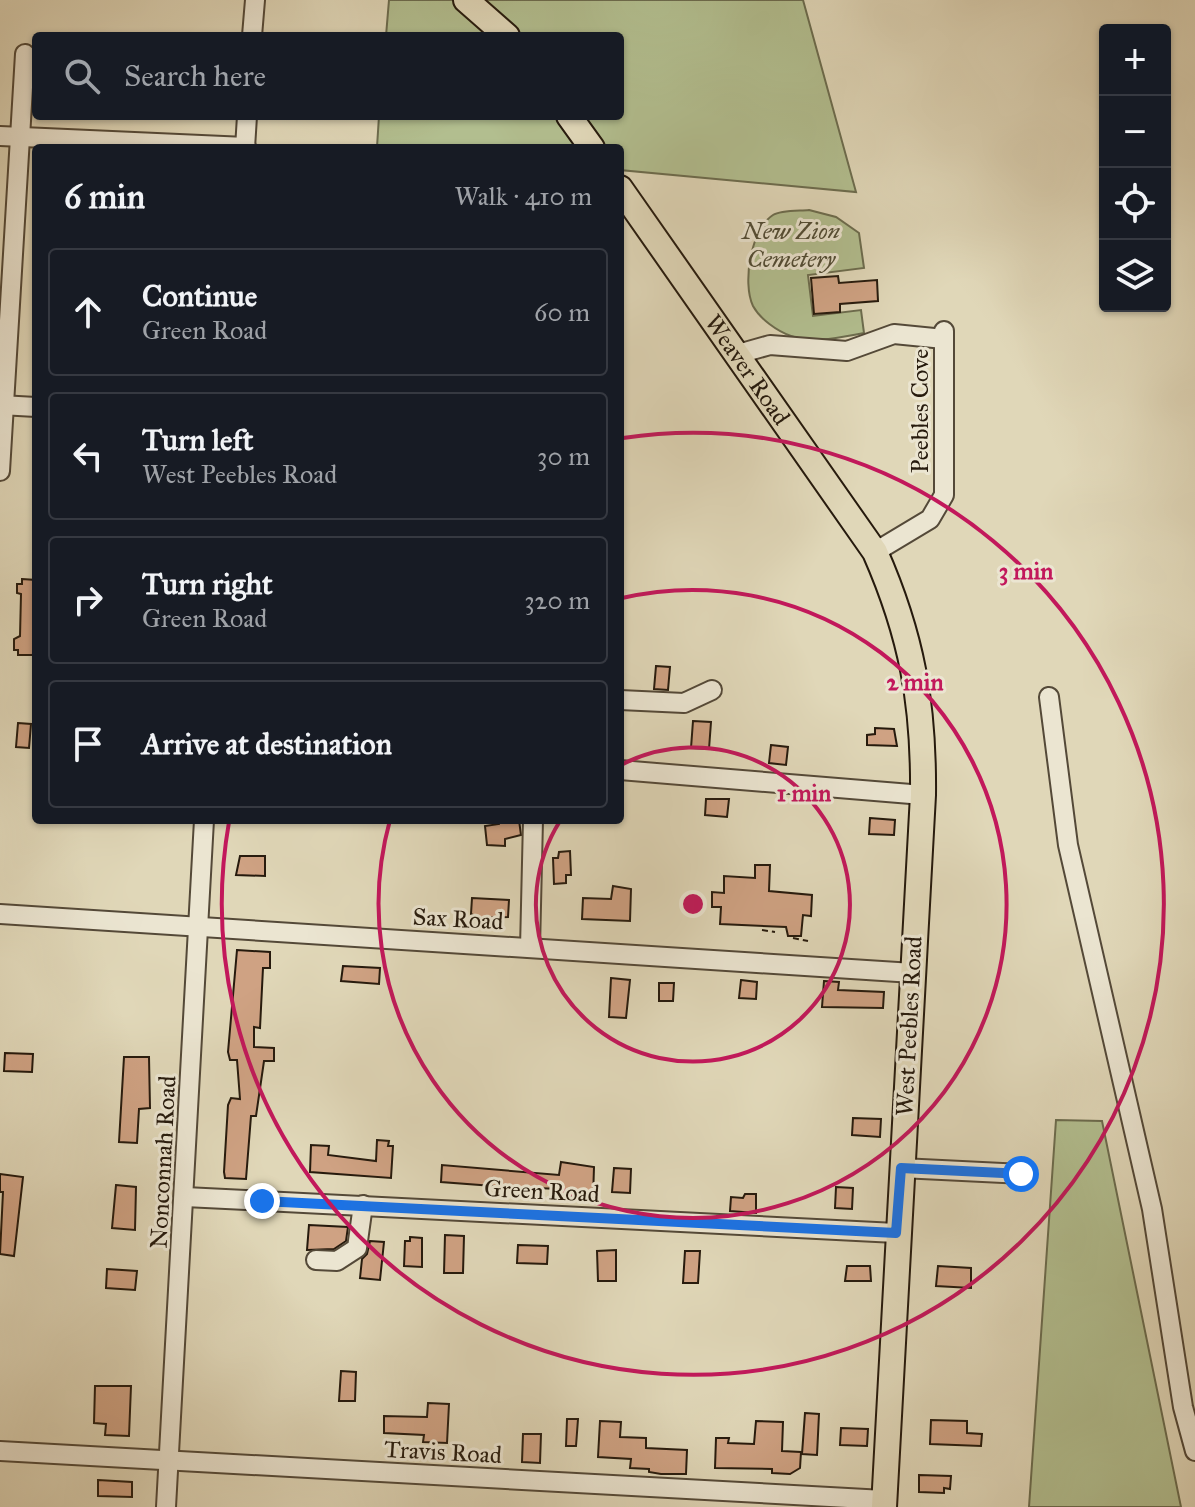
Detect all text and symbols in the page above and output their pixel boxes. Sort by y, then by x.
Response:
map controls [1099,24,1171,312]
button: + [1099,24,1171,96]
search box [32,32,624,120]
icon: search [60,54,104,98]
text: Search here [124,58,266,94]
button: − [1099,96,1171,168]
button: locate [1099,168,1171,240]
text: 6 min [64,176,145,217]
text: Walk · 410 m [454,180,592,212]
park label: New Zion Cemetery [740,216,841,274]
button: layers [1099,240,1171,312]
text: Continue [142,278,257,314]
icon: ahead [66,290,110,334]
text: 60 m [534,296,590,328]
street label: Weaver Road [698,309,796,431]
text: Green Road [142,314,267,346]
street label: Peebles Cove [905,349,935,473]
text: Turn left [142,422,253,458]
icon: left [66,434,110,478]
text: 30 m [537,440,590,472]
text: West Peebles Road [142,458,337,490]
text: 3 min [999,556,1053,586]
text: Turn right [142,566,273,602]
icon: right [66,578,110,622]
text: 320 m [524,584,590,616]
text: Green Road [142,602,267,634]
text: 2 min [887,667,943,697]
icon: arrive [66,722,110,766]
text: Arrive at destination [142,726,392,762]
text: 1 min [777,778,831,808]
centre of rings [679,890,707,918]
street label: Sax Road [412,902,504,936]
street label: West Peebles Road [889,935,929,1117]
street label: Nonconnah Road [143,1075,183,1249]
route start [1003,1156,1039,1192]
street label: Green Road [483,1173,601,1209]
route end [244,1183,280,1219]
street label: Travis Road [383,1434,503,1470]

